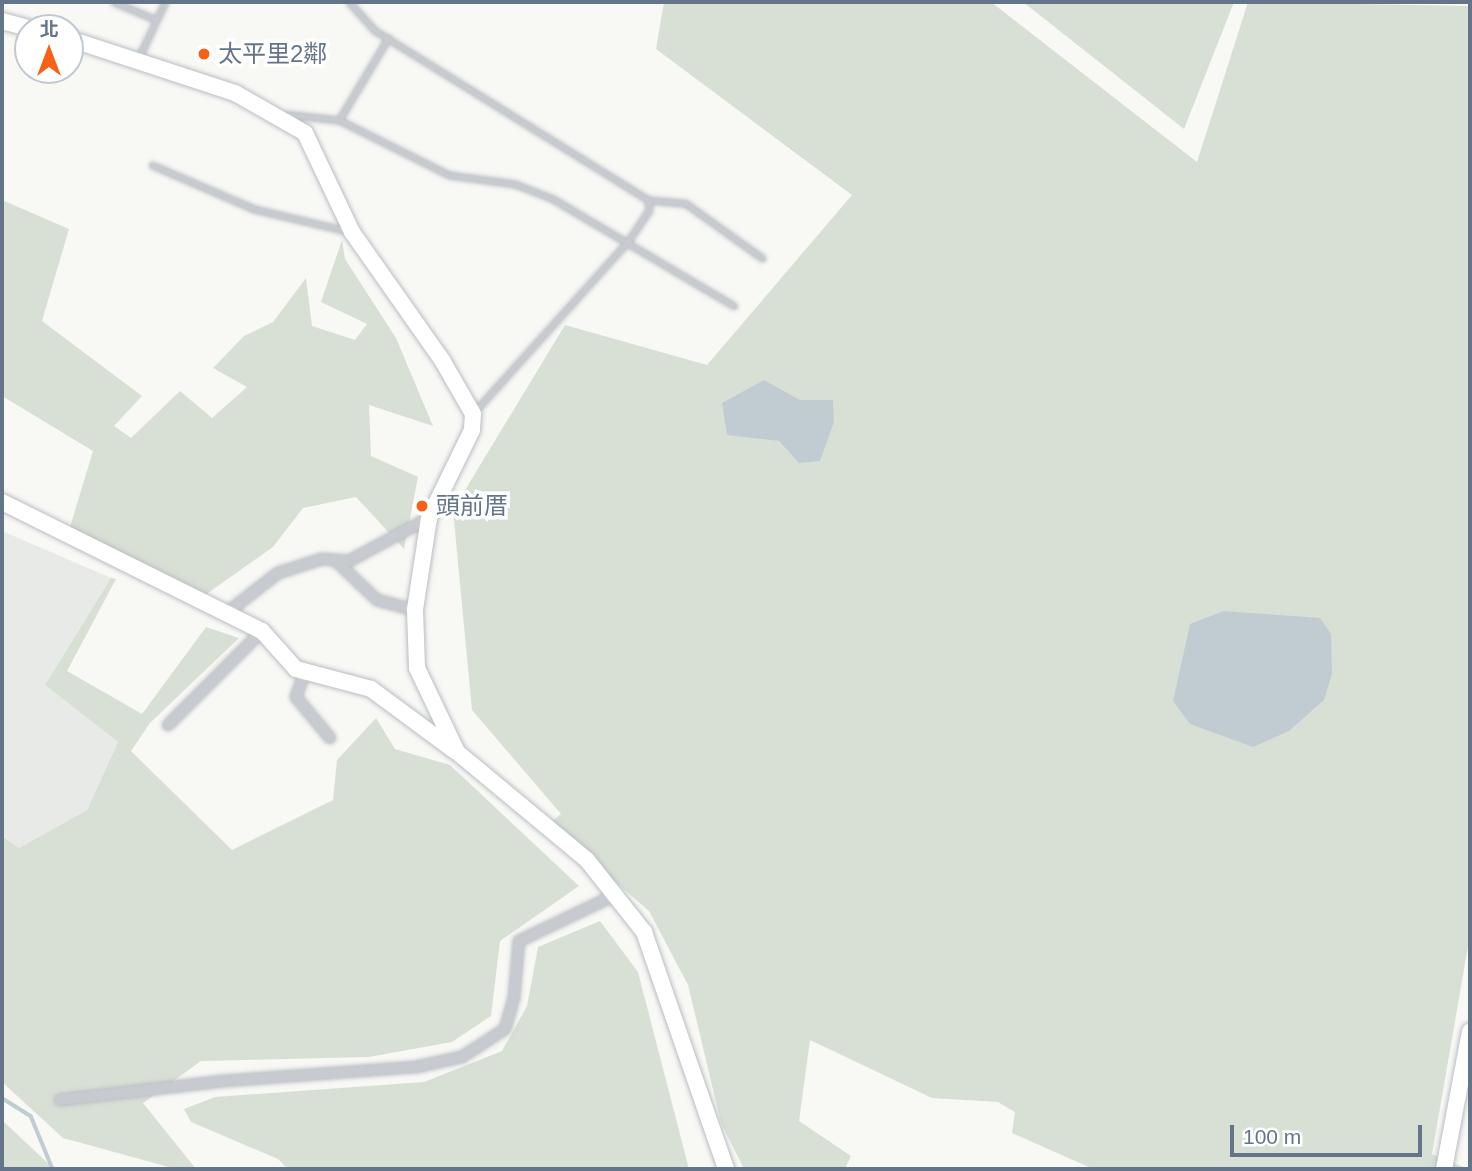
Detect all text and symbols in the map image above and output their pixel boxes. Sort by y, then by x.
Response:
north arrow [14,14,84,84]
text: 北 [39,19,59,40]
place label: 太平里2鄰 [218,40,327,68]
marker: 太平里2鄰 [196,46,212,62]
place label: 頭前厝 [436,492,508,520]
marker: 頭前厝 [414,498,430,514]
scale bar [1234,1112,1426,1156]
text: 100 m [1243,1125,1301,1148]

